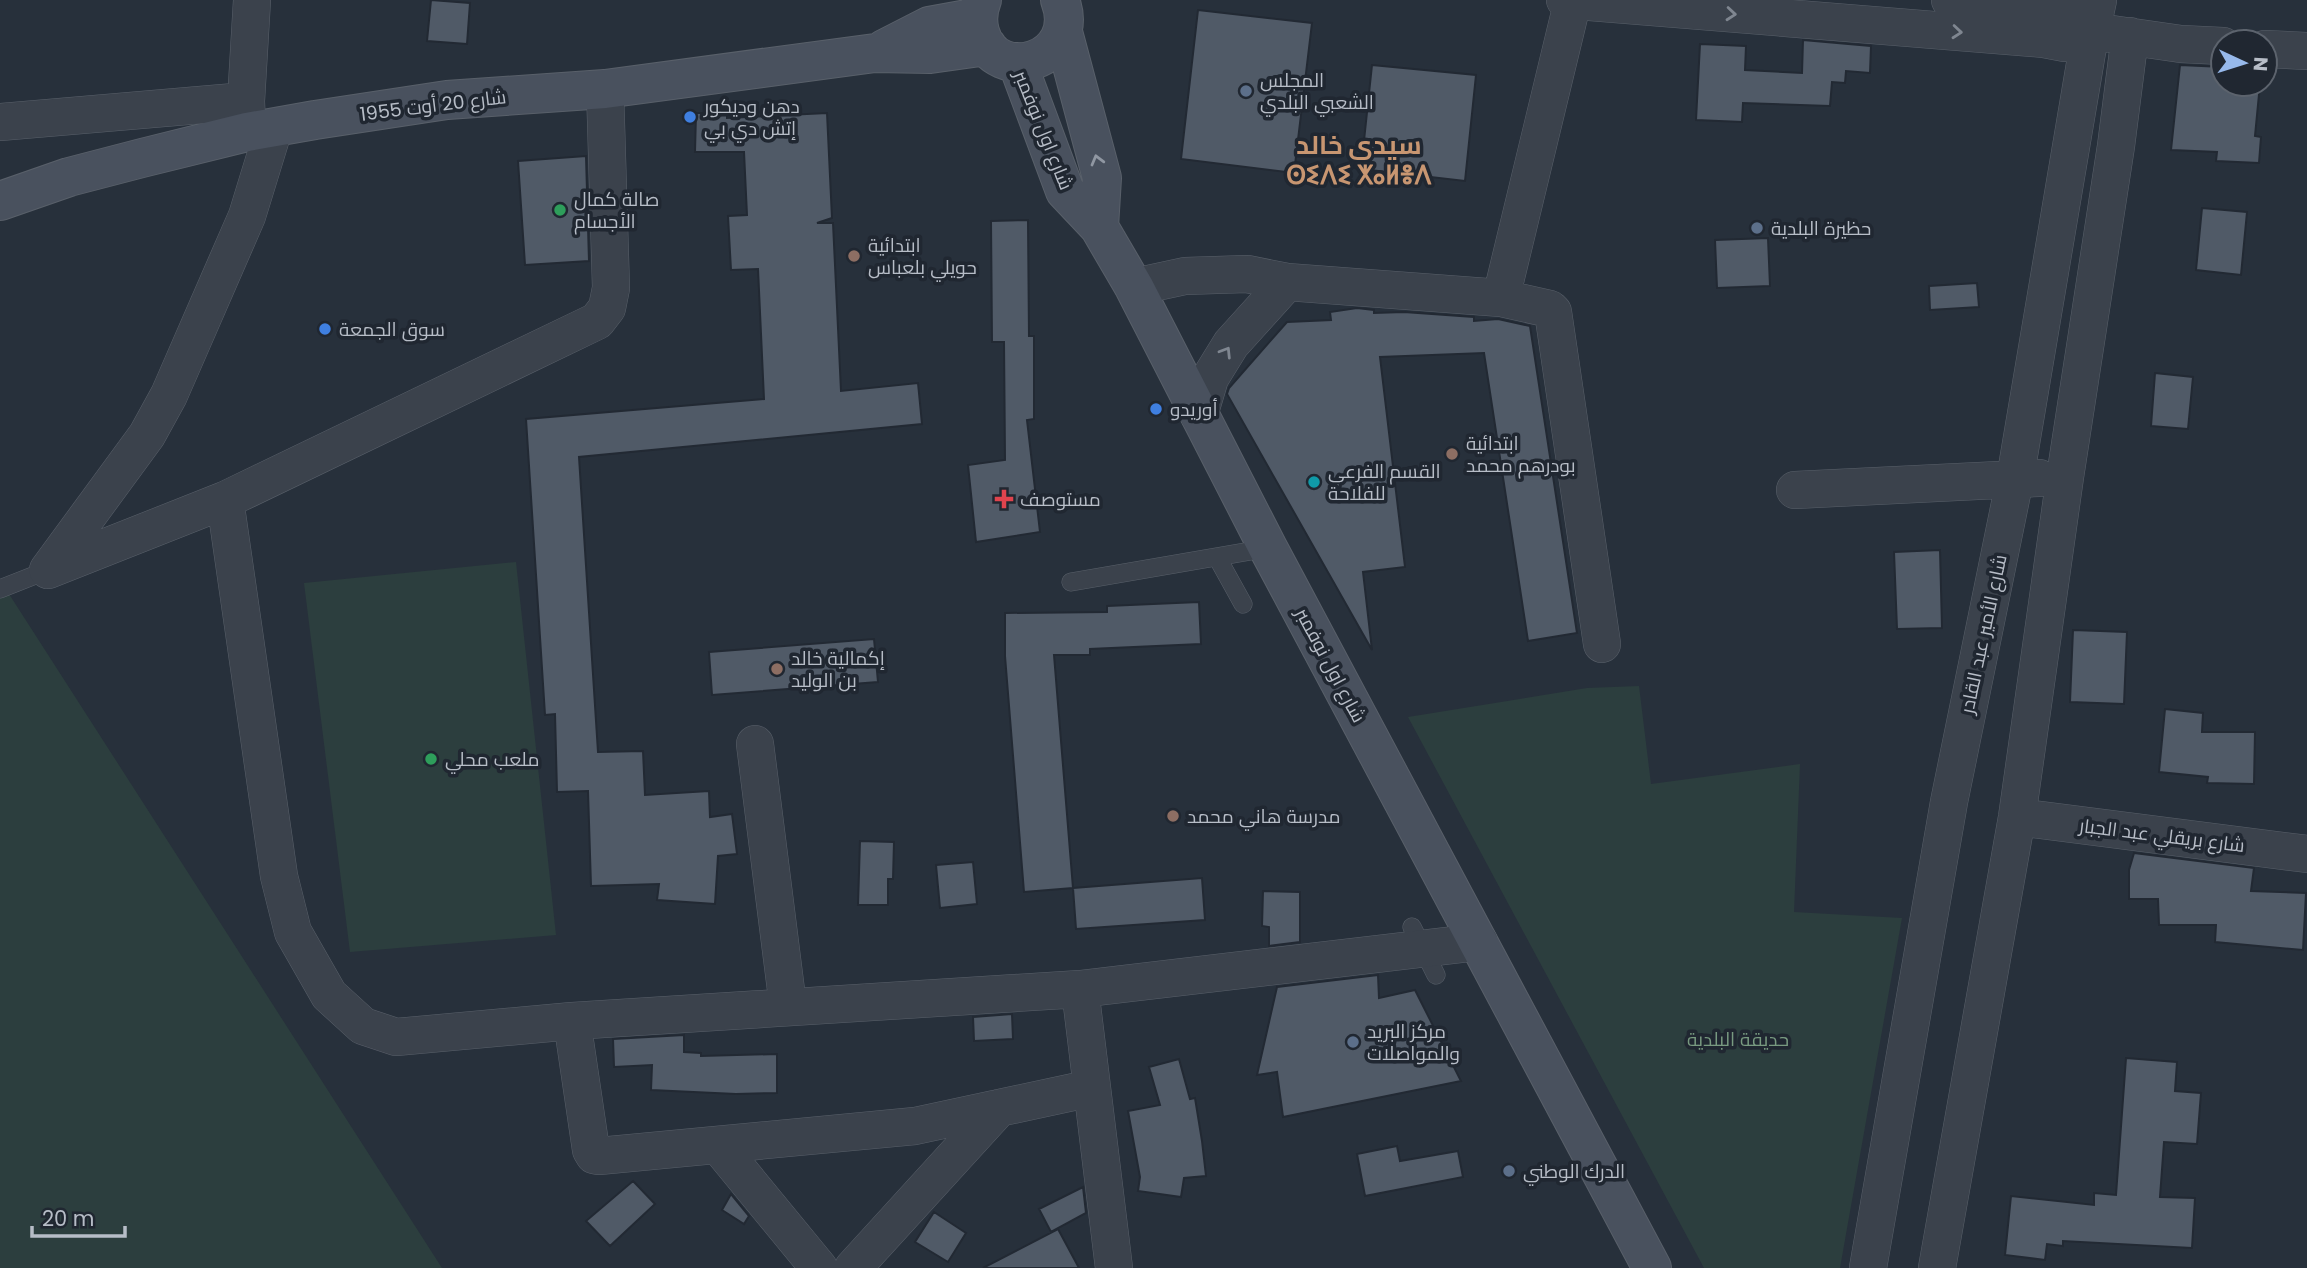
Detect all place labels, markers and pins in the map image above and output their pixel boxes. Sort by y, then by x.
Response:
place label: المجلس الشعبي البلدي [1260,67,1374,117]
marker: المجلس الشعبي البلدي [1238,83,1254,99]
place label: دهن وديكور إتش دي بي [703,93,800,143]
marker: دهن وديكور إتش دي بي [682,109,698,125]
place label: صالة كمال الأجسام [574,186,659,235]
marker: صالة كمال الأجسام [552,202,568,218]
place label: حظيرة البلدية [1771,215,1871,242]
marker: حظيرة البلدية [1749,220,1765,236]
place label: ابتدائية حويلي بلعباس [868,232,977,282]
marker: ابتدائية حويلي بلعباس [846,248,862,264]
place label: سوق الجمعة [339,316,445,343]
marker: سوق الجمعة [317,321,333,337]
place label: أوريدو [1170,396,1218,423]
marker: أوريدو [1148,401,1164,417]
place label: ابتدائية بودرهم محمد [1466,430,1576,479]
marker: ابتدائية بودرهم محمد [1444,446,1460,462]
place label: القسم الفرعي للفلاحة [1328,458,1441,507]
marker: القسم الفرعي للفلاحة [1306,474,1322,490]
place label: مستوصف [1020,486,1101,513]
marker: مستوصف [994,489,1014,509]
place label: إكمالية خالد بن الوليد [791,645,885,694]
marker: إكمالية خالد بن الوليد [769,661,785,677]
place label: ملعب محلي [445,746,539,774]
marker: ملعب محلي [423,751,439,767]
place label: مدرسة هاني محمد [1187,803,1340,831]
marker: مدرسة هاني محمد [1165,808,1181,824]
place label: مركز البريد والمواصلات [1367,1018,1460,1067]
marker: مركز البريد والمواصلات [1345,1034,1361,1050]
place label: الدرك الوطني [1523,1158,1625,1186]
marker: الدرك الوطني [1501,1163,1517,1179]

